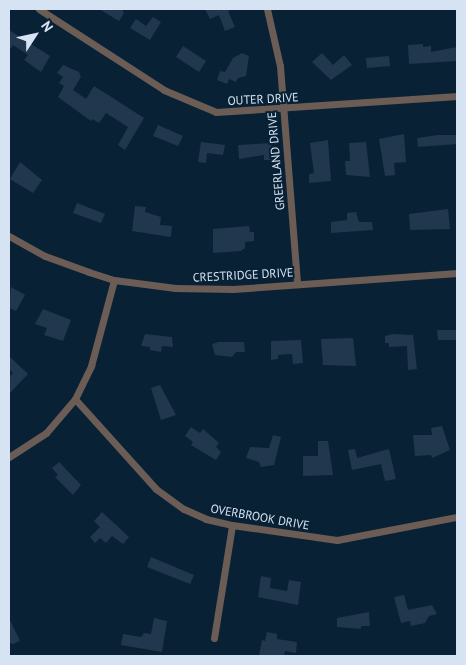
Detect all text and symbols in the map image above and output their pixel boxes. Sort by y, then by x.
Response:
north arrow [10,10,60,60]
text: N [37,17,57,35]
street label: OUTER DRIVE [227,90,299,108]
street label: GREERLAND DRIVE [265,111,287,211]
street label: CRESTRIDGE DRIVE [192,265,294,285]
street label: OVERBROOK DRIVE [209,501,311,533]

